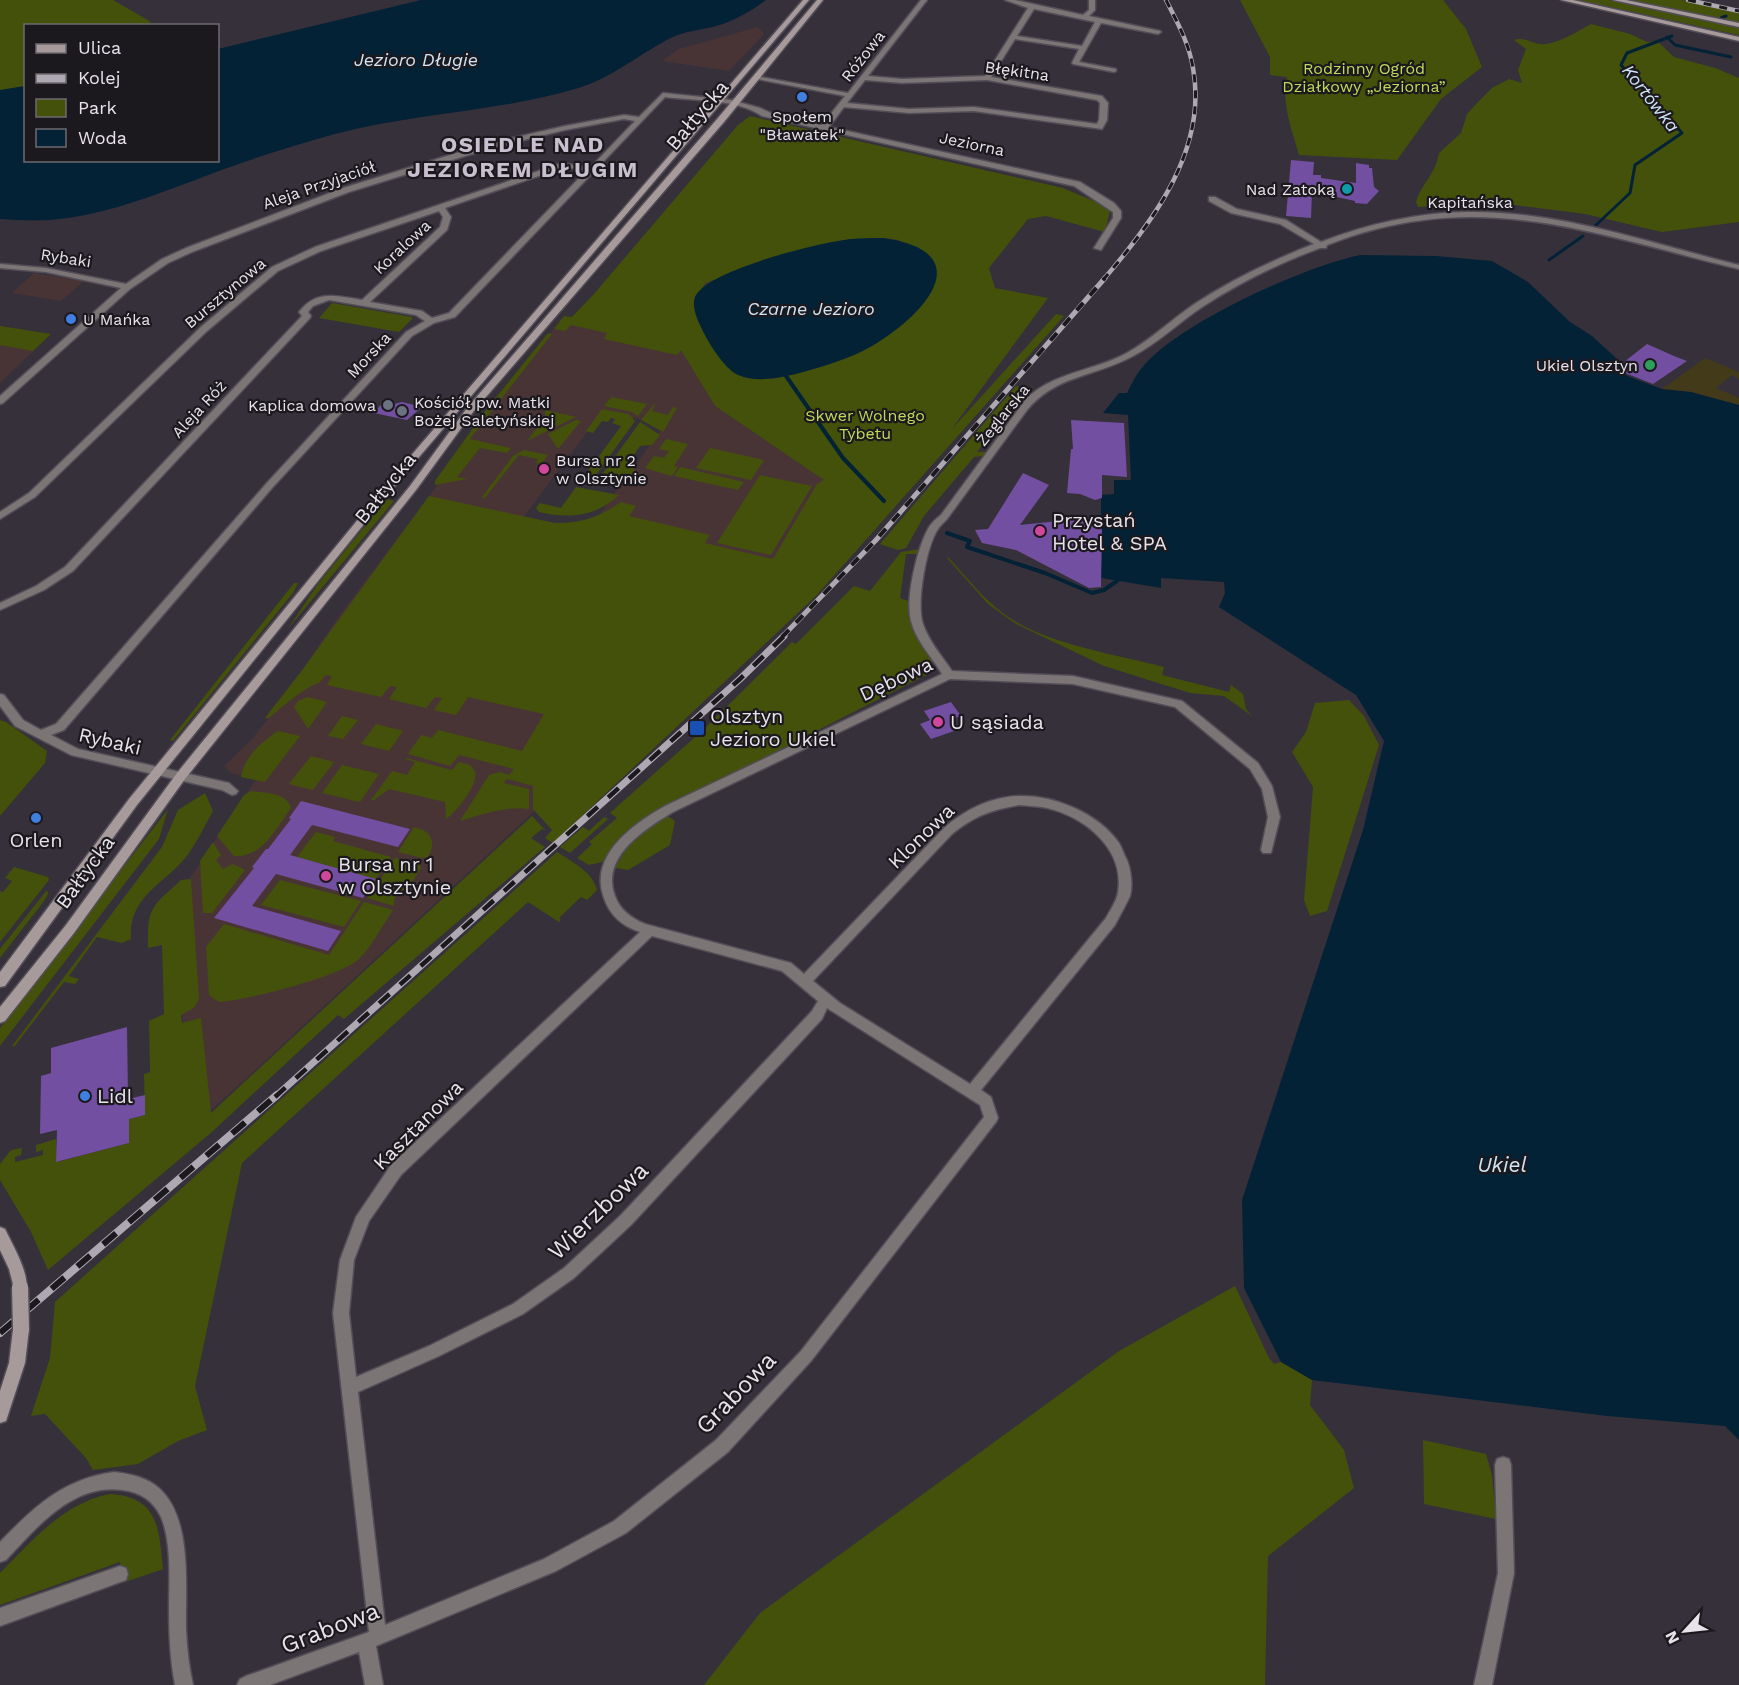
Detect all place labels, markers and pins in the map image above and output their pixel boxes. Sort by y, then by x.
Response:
marker: Społem "Bławatek" [795,90,809,104]
place label: Społem "Bławatek" [759,107,845,144]
place label: Nad Zatoką [1246,180,1335,199]
marker: Nad Zatoką [1340,182,1354,196]
place label: U Mańka [83,310,150,329]
marker: U Mańka [64,312,78,326]
place label: Ukiel Olsztyn [1536,356,1638,375]
marker: Ukiel Olsztyn [1643,358,1657,372]
place label: Kościół pw. Matki Bożej Saletyńskiej [414,393,554,430]
place label: Kaplica domowa [248,396,376,415]
marker: Kaplica domowa [381,398,395,412]
marker: Kościół pw. Matki Bożej Saletyńskiej [395,404,409,418]
place label: Bursa nr 2 w Olsztynie [556,451,647,488]
marker: Bursa nr 2 w Olsztynie [537,462,551,476]
place label: Przystań Hotel & SPA [1052,508,1167,555]
marker: Przystań Hotel & SPA [1033,524,1047,538]
place label: Olsztyn Jezioro Ukiel [710,704,836,751]
place label: U sąsiada [950,710,1044,734]
marker: U sąsiada [931,715,945,729]
marker: Olsztyn Jezioro Ukiel [688,719,706,737]
marker: Orlen [29,811,43,825]
place label: Orlen [9,828,63,852]
place label: Bursa nr 1 w Olsztynie [338,852,451,899]
marker: Bursa nr 1 w Olsztynie [319,869,333,883]
place label: Lidl [97,1084,133,1108]
marker: Lidl [78,1089,92,1103]

